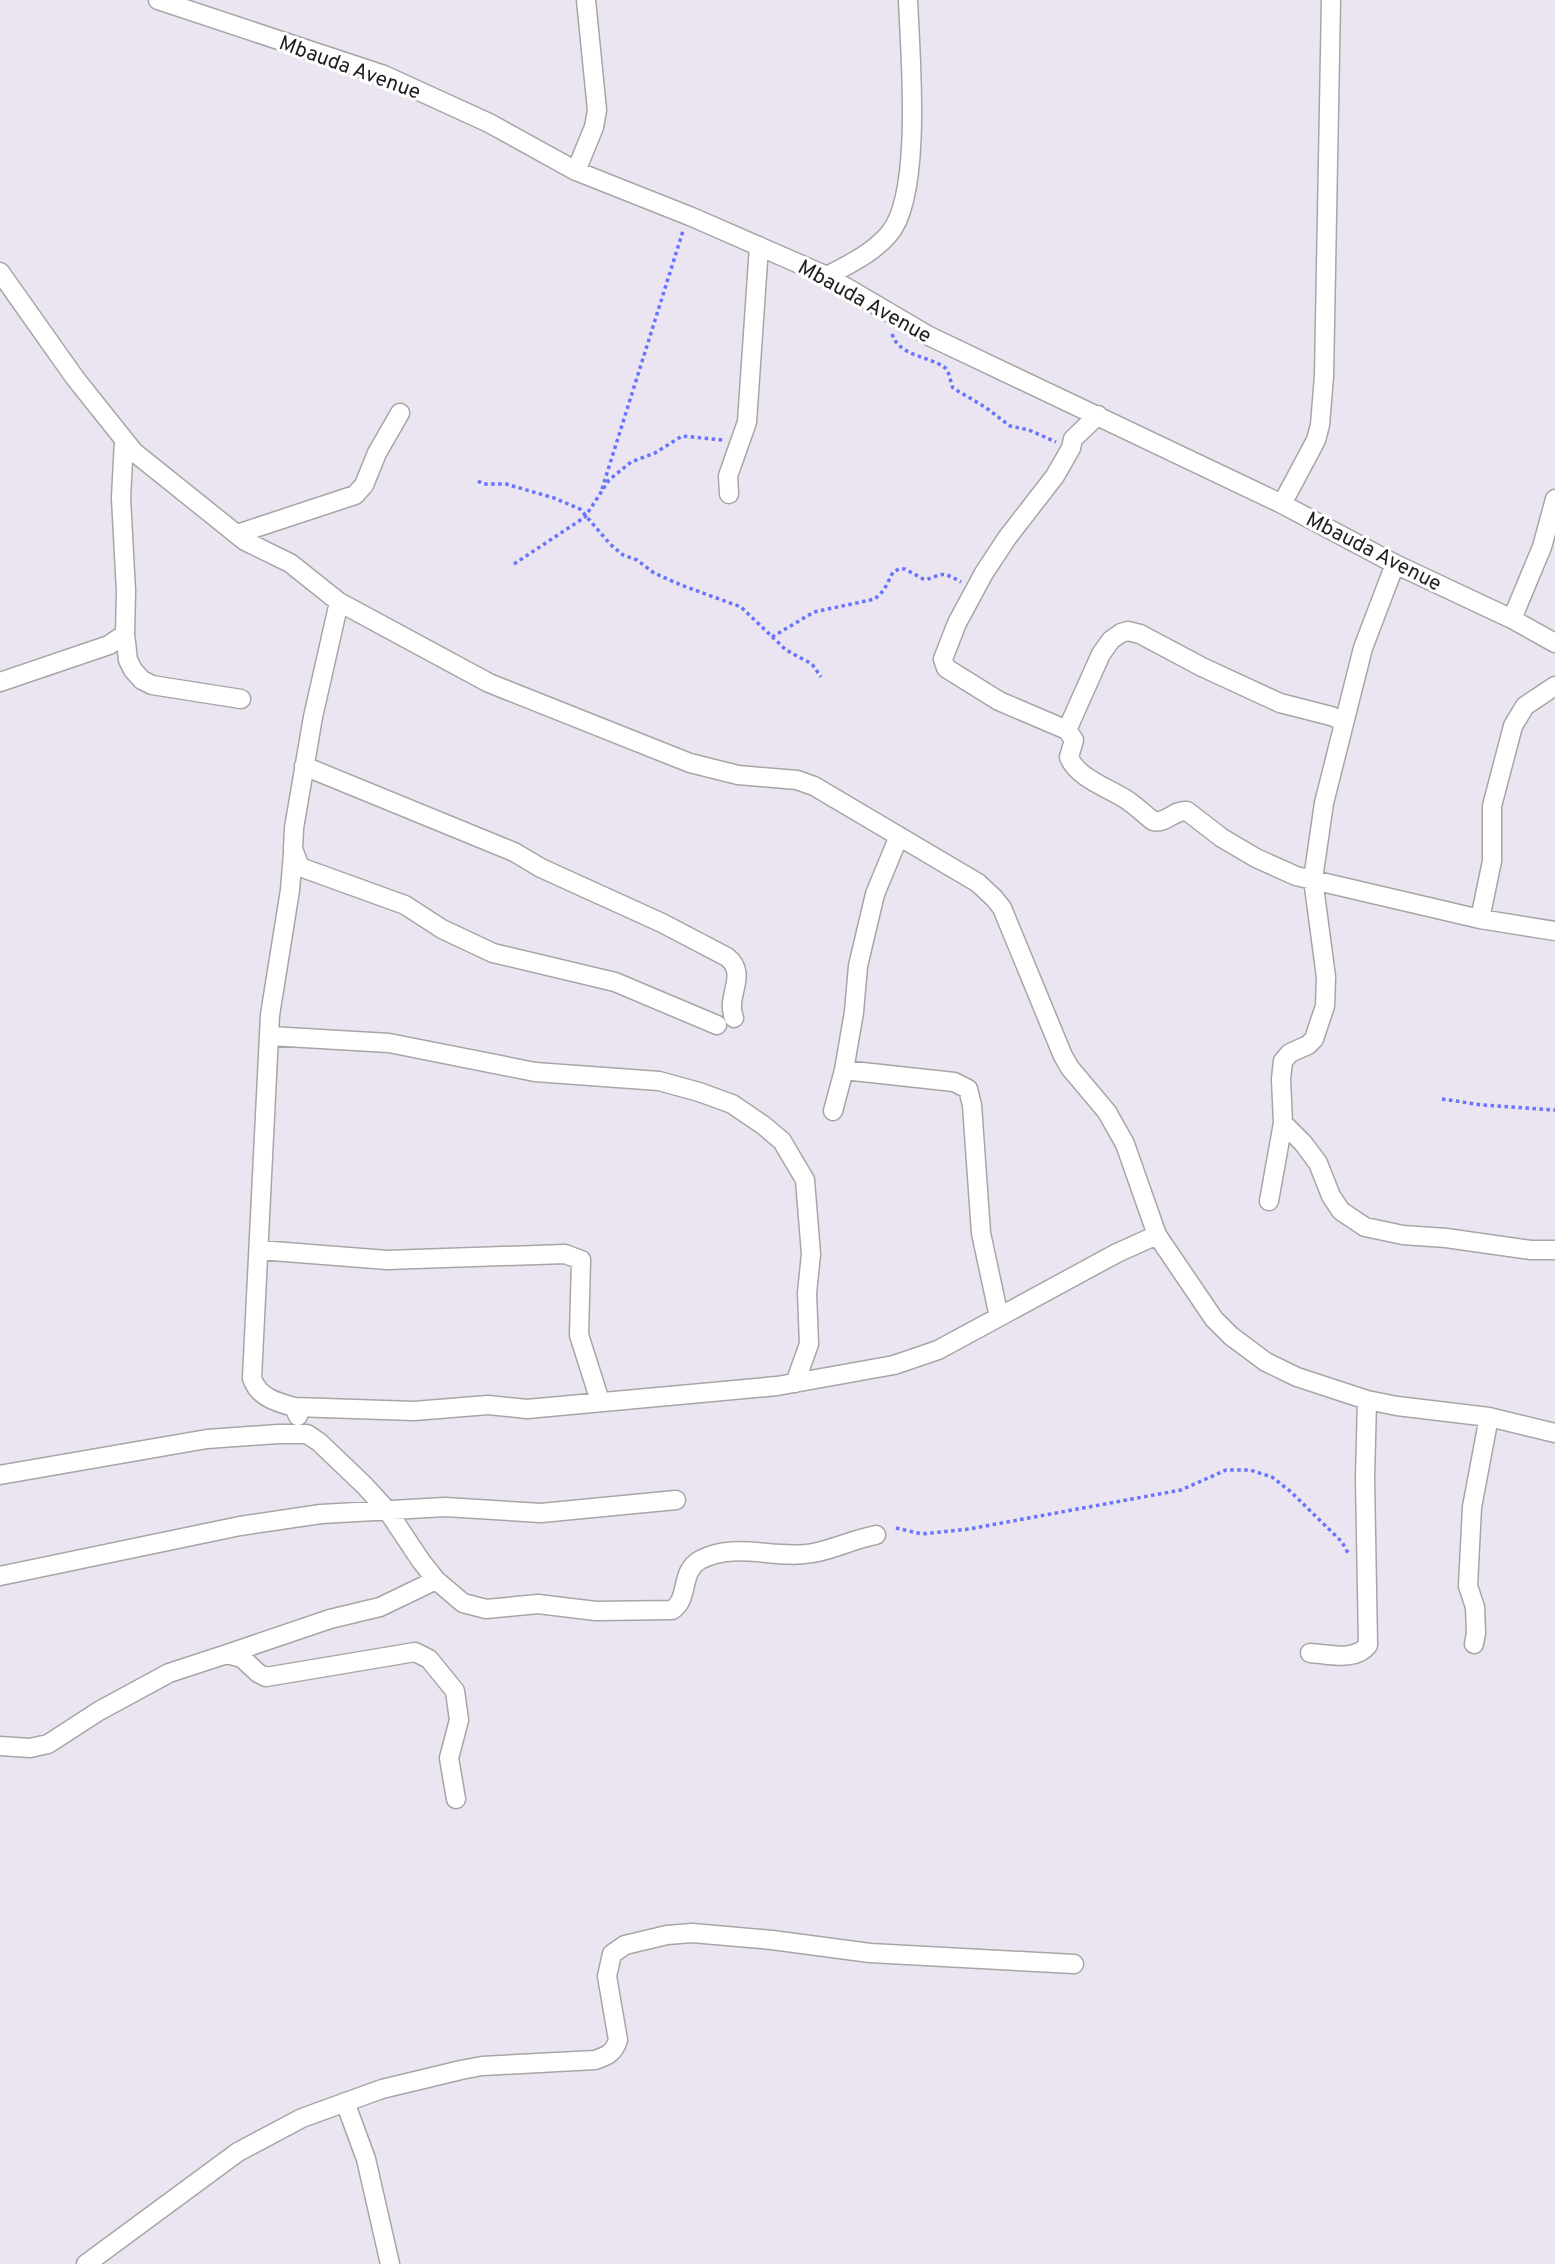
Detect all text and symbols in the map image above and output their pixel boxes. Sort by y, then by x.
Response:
street label: Mbauda Avenue [275,30,424,107]
street label: Mbauda Avenue [793,254,936,350]
street label: Mbauda Avenue [1301,507,1446,598]

